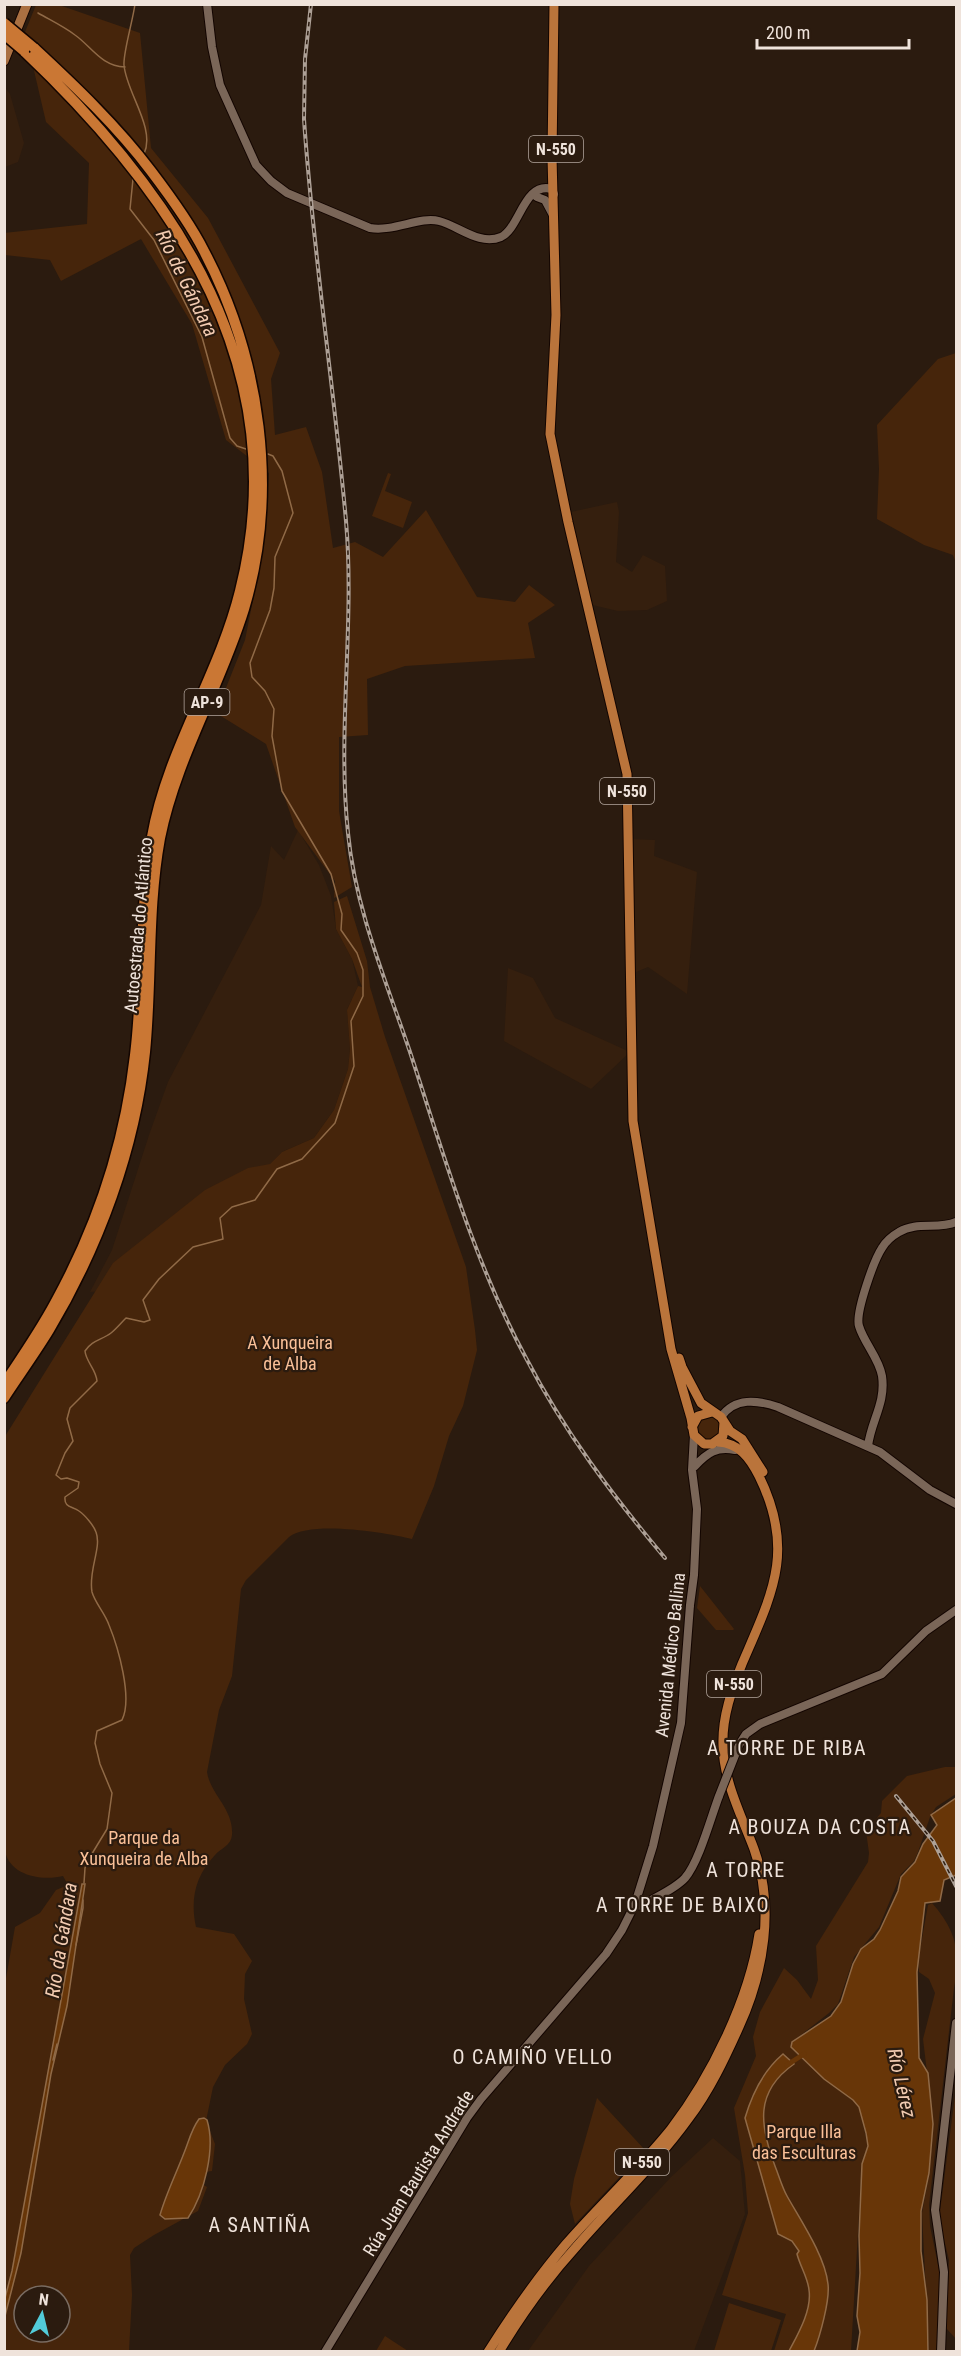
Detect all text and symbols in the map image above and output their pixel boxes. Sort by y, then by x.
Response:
scale bar [757,12,908,50]
text: 200 m [766,22,810,43]
road number: N-550 [529,136,583,162]
water label: Río de Gándara [151,225,223,341]
road number: AP-9 [184,689,230,715]
road number: N-550 [600,778,654,804]
street label: Autoestrada do Atlántico [120,836,156,1014]
park label: A Xunqueira de Alba [247,1332,333,1374]
street label: Avenida Médico Ballina [651,1572,689,1738]
road number: N-550 [707,1671,761,1697]
district label: A TORRE DE RIBA [707,1736,867,1760]
district label: A BOUZA DA COSTA [728,1815,912,1839]
park label: Parque da Xunqueira de Alba [80,1827,208,1869]
district label: A TORRE [706,1858,786,1882]
water label: Río da Gándara [40,1881,82,1999]
district label: A TORRE DE BAIXO [596,1893,770,1917]
district label: O CAMIÑO VELLO [452,2045,614,2069]
water label: Río Lérez [882,2046,922,2121]
street label: Rúa Juan Bautista Andrade [358,2086,478,2260]
park label: Parque Illa das Esculturas [752,2121,856,2163]
road number: N-550 [615,2149,669,2175]
district label: A SANTIÑA [208,2213,312,2237]
north arrow [12,2284,72,2344]
text: N [38,2290,50,2310]

